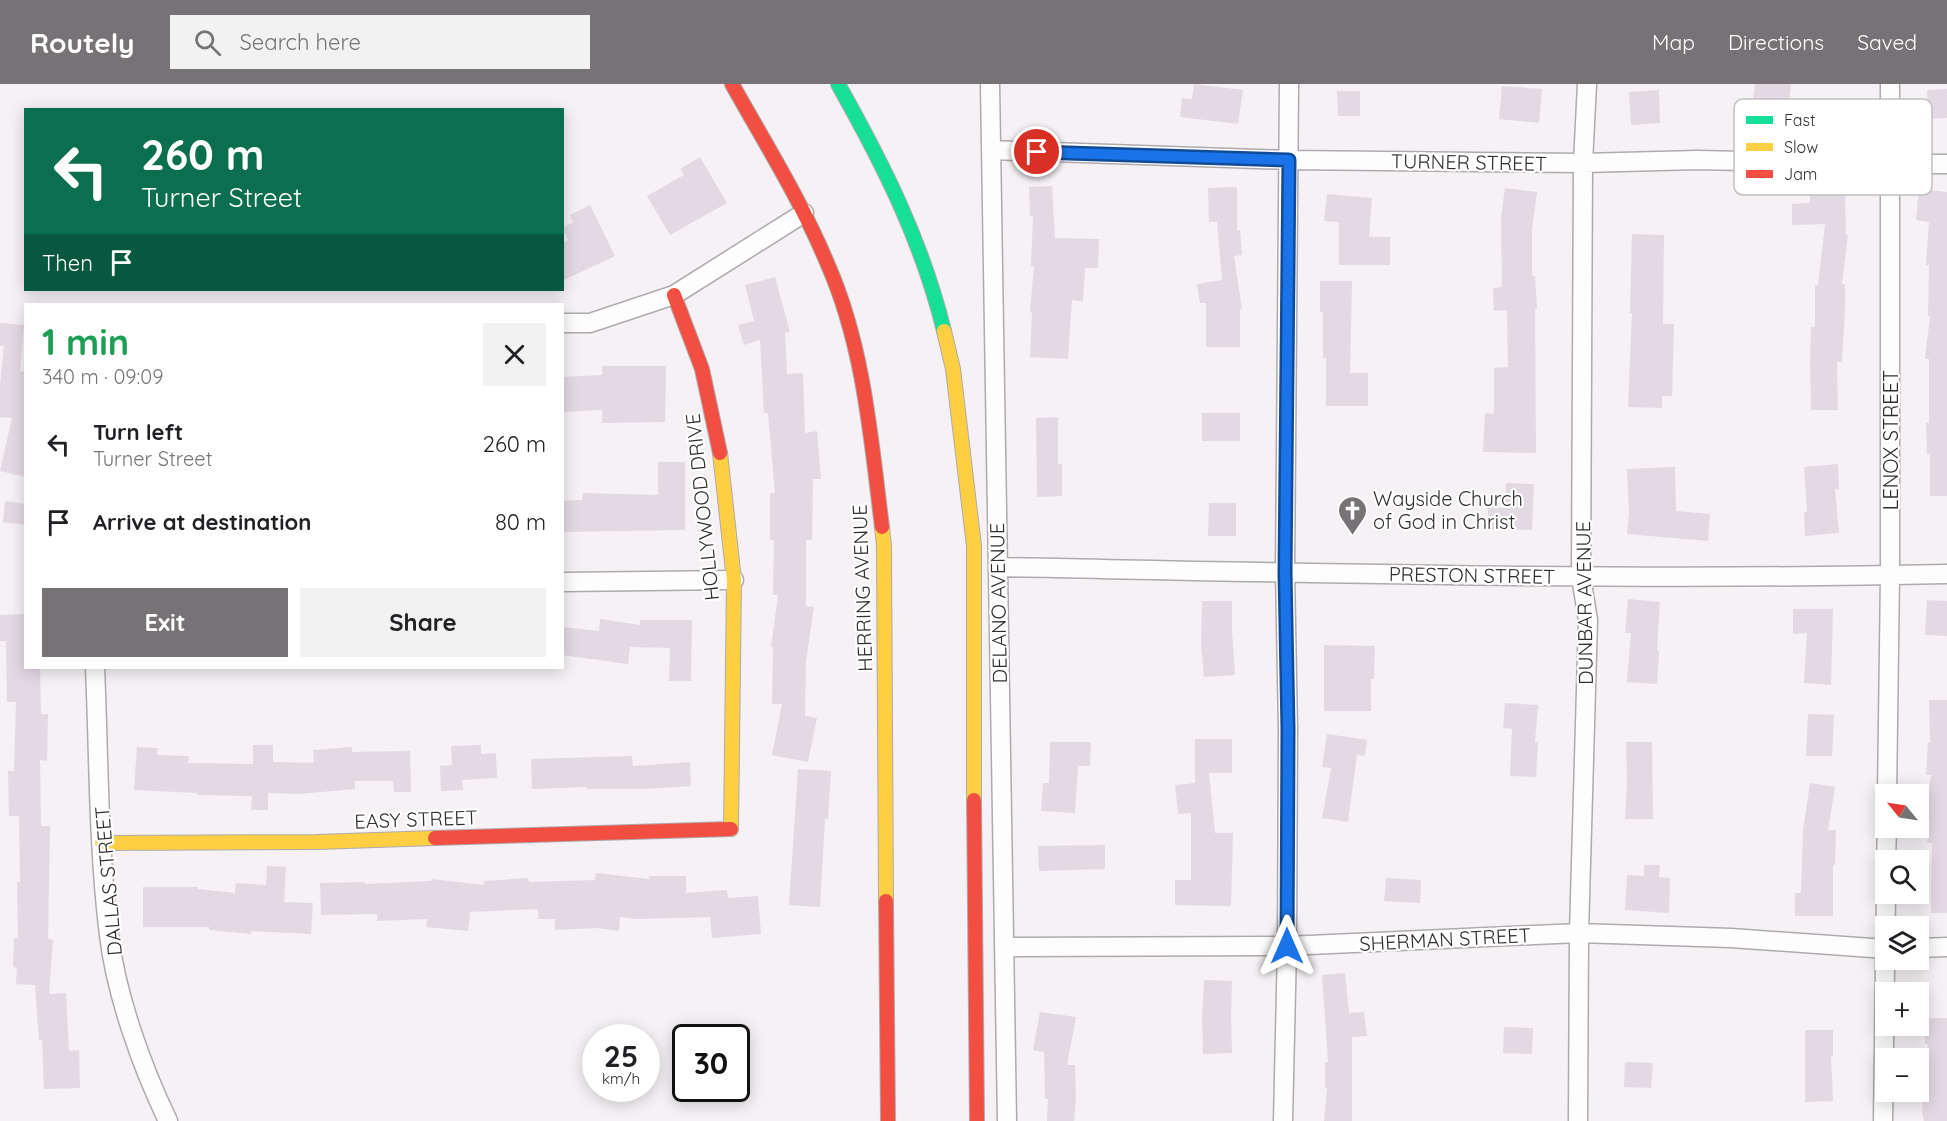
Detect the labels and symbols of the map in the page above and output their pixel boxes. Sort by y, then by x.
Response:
legend [1734,99,1932,195]
text: Fast [1784,110,1815,130]
pin [1011,126,1062,177]
text: Slow [1784,137,1818,157]
street label: TURNER STREET [1391,148,1547,176]
text: Jam [1784,164,1817,184]
street label: LENOX STREET [1878,370,1903,510]
street label: HOLLYWOOD DRIVE [680,412,724,602]
place label: Wayside Church of God in Christ [1373,486,1523,534]
church icon: Wayside Church of God in Christ [1336,494,1368,536]
street label: HERRING AVENUE [847,504,877,672]
street label: DUNBAR AVENUE [1570,521,1598,685]
street label: DELANO AVENUE [984,522,1012,684]
street label: PRESTON STREET [1389,561,1555,589]
north arrow [1875,784,1929,838]
street label: EASY STREET [354,804,478,834]
street label: DALLAS STREET [89,805,127,957]
position arrow [1255,914,1319,978]
street label: SHERMAN STREET [1359,922,1531,956]
speed limit sign: 30 [672,1024,750,1102]

